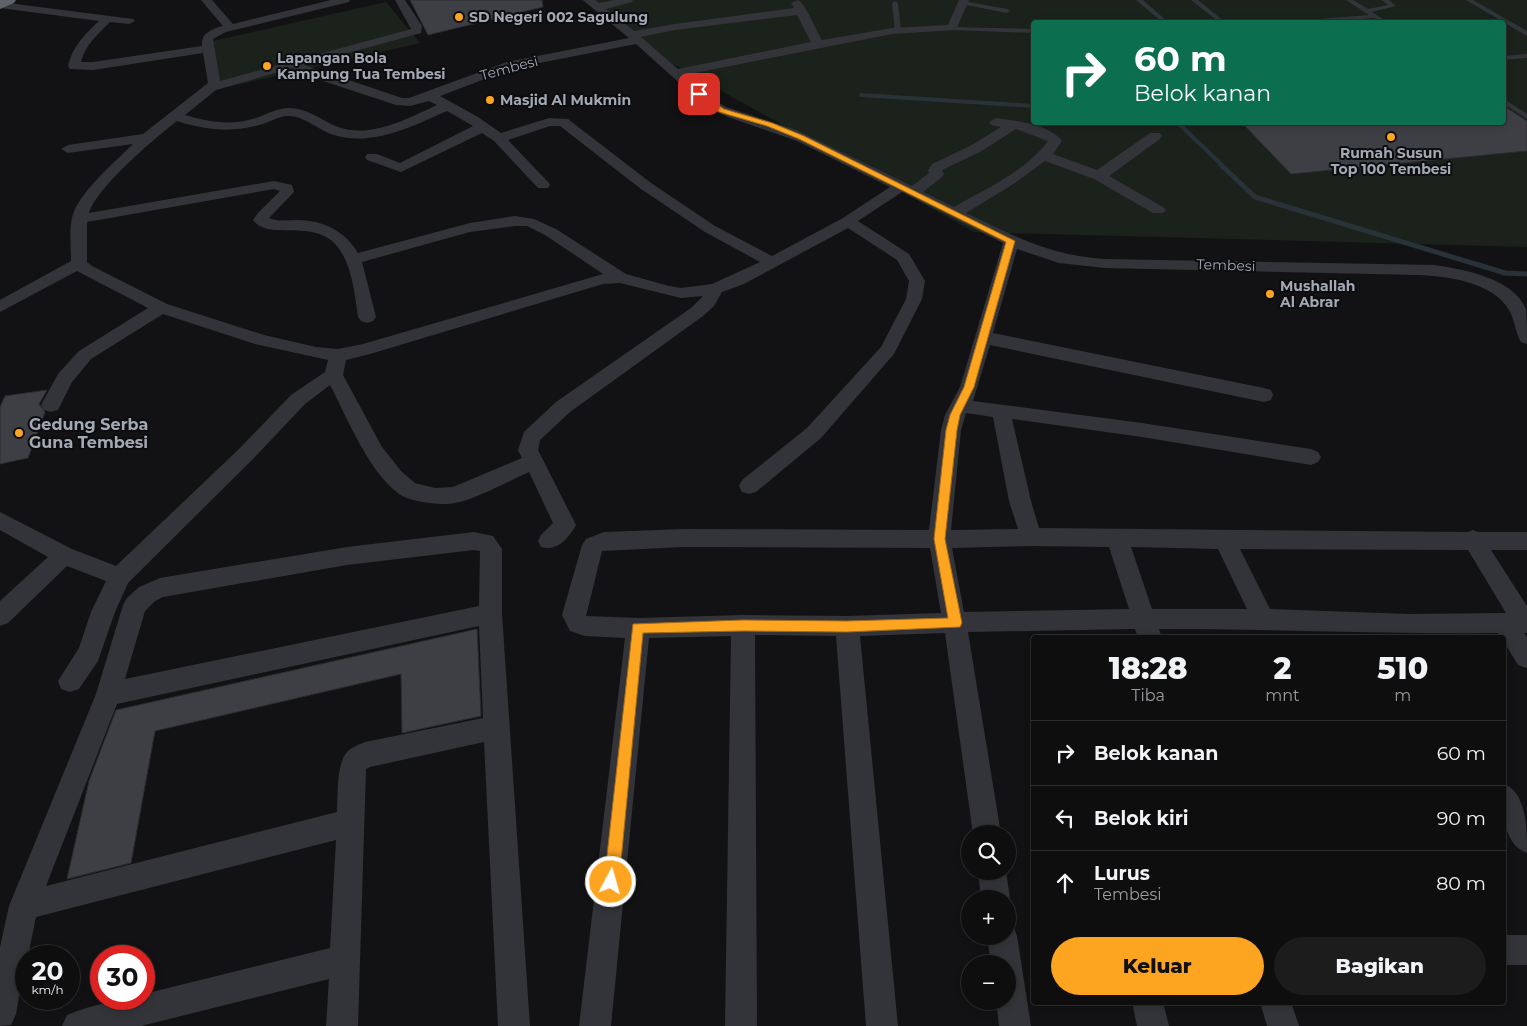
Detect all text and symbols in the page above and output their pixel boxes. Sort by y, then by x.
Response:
place label: SD Negeri 002 Sagulung [469,8,648,26]
marker: SD Negeri 002 Sagulung [453,11,465,23]
text: 60 m [1134,37,1227,80]
icon: right [1051,40,1116,105]
place label: Lapangan Bola Kampung Tua Tembesi [277,49,446,83]
street label: Tembesi [478,52,540,84]
marker: Lapangan Bola Kampung Tua Tembesi [261,60,273,72]
pin [678,73,720,115]
icon: arrive [685,80,713,108]
text: Belok kanan [1134,80,1271,107]
place label: Masjid Al Mukmin [500,91,631,109]
marker: Masjid Al Mukmin [484,94,496,106]
marker: Rumah Susun Top 100 Tembesi [1385,131,1397,143]
place label: Rumah Susun Top 100 Tembesi [1331,144,1451,178]
street label: Tembesi [1196,255,1256,275]
place label: Mushallah Al Abrar [1279,277,1355,311]
marker: Mushallah Al Abrar [1264,288,1276,300]
place label: Gedung Serba Guna Tembesi [29,415,148,452]
marker: Gedung Serba Guna Tembesi [13,427,25,439]
text: 18:28 [1109,650,1188,687]
text: 2 [1273,650,1291,687]
text: 510 [1377,650,1428,687]
text: Tiba [1131,686,1165,705]
text: mnt [1265,686,1300,705]
text: m [1394,686,1411,705]
icon: right [1051,739,1079,767]
text: Belok kanan [1094,742,1218,765]
text: 60 m [1437,742,1486,765]
icon: left [1051,804,1079,832]
text: Belok kiri [1094,807,1189,830]
text: 90 m [1437,807,1486,830]
map controls [961,825,1016,1010]
button: search [961,825,1016,880]
position arrow [584,855,636,907]
text: Lurus [1094,862,1150,885]
icon: ahead [1051,869,1079,897]
text: 80 m [1436,872,1486,895]
text: Tembesi [1094,885,1162,904]
button: + [961,890,1016,945]
button: Keluar [1051,937,1264,995]
button: Bagikan [1274,937,1486,995]
speed limit sign: 30 [90,945,155,1010]
button: − [961,955,1016,1010]
text: 20 [32,956,63,986]
text: km/h [31,982,64,997]

